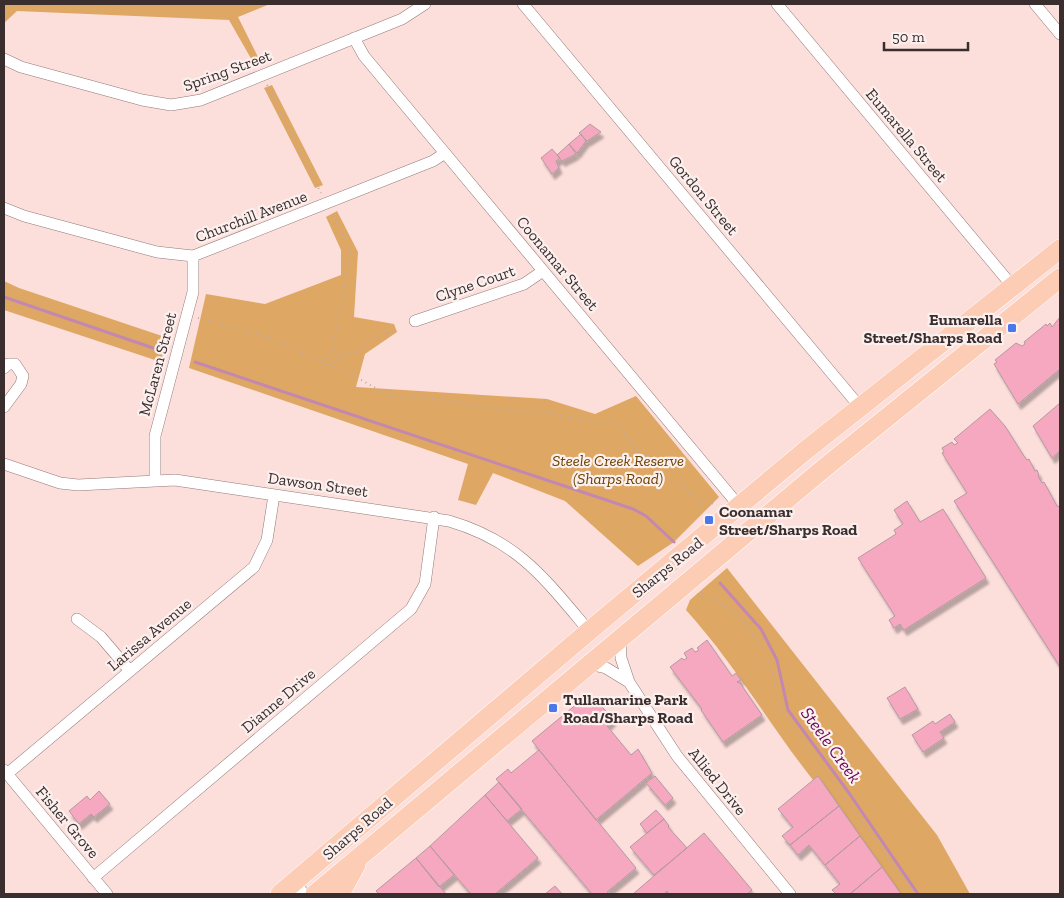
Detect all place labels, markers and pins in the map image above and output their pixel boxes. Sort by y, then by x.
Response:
place label: Eumarella Street/Sharps Road [864,310,1002,347]
marker: Eumarella Street/Sharps Road [1006,322,1018,334]
place label: Coonamar Street/Sharps Road [719,502,857,539]
marker: Coonamar Street/Sharps Road [703,514,715,526]
place label: Tullamarine Park Road/Sharps Road [563,690,693,727]
marker: Tullamarine Park Road/Sharps Road [547,702,559,714]

